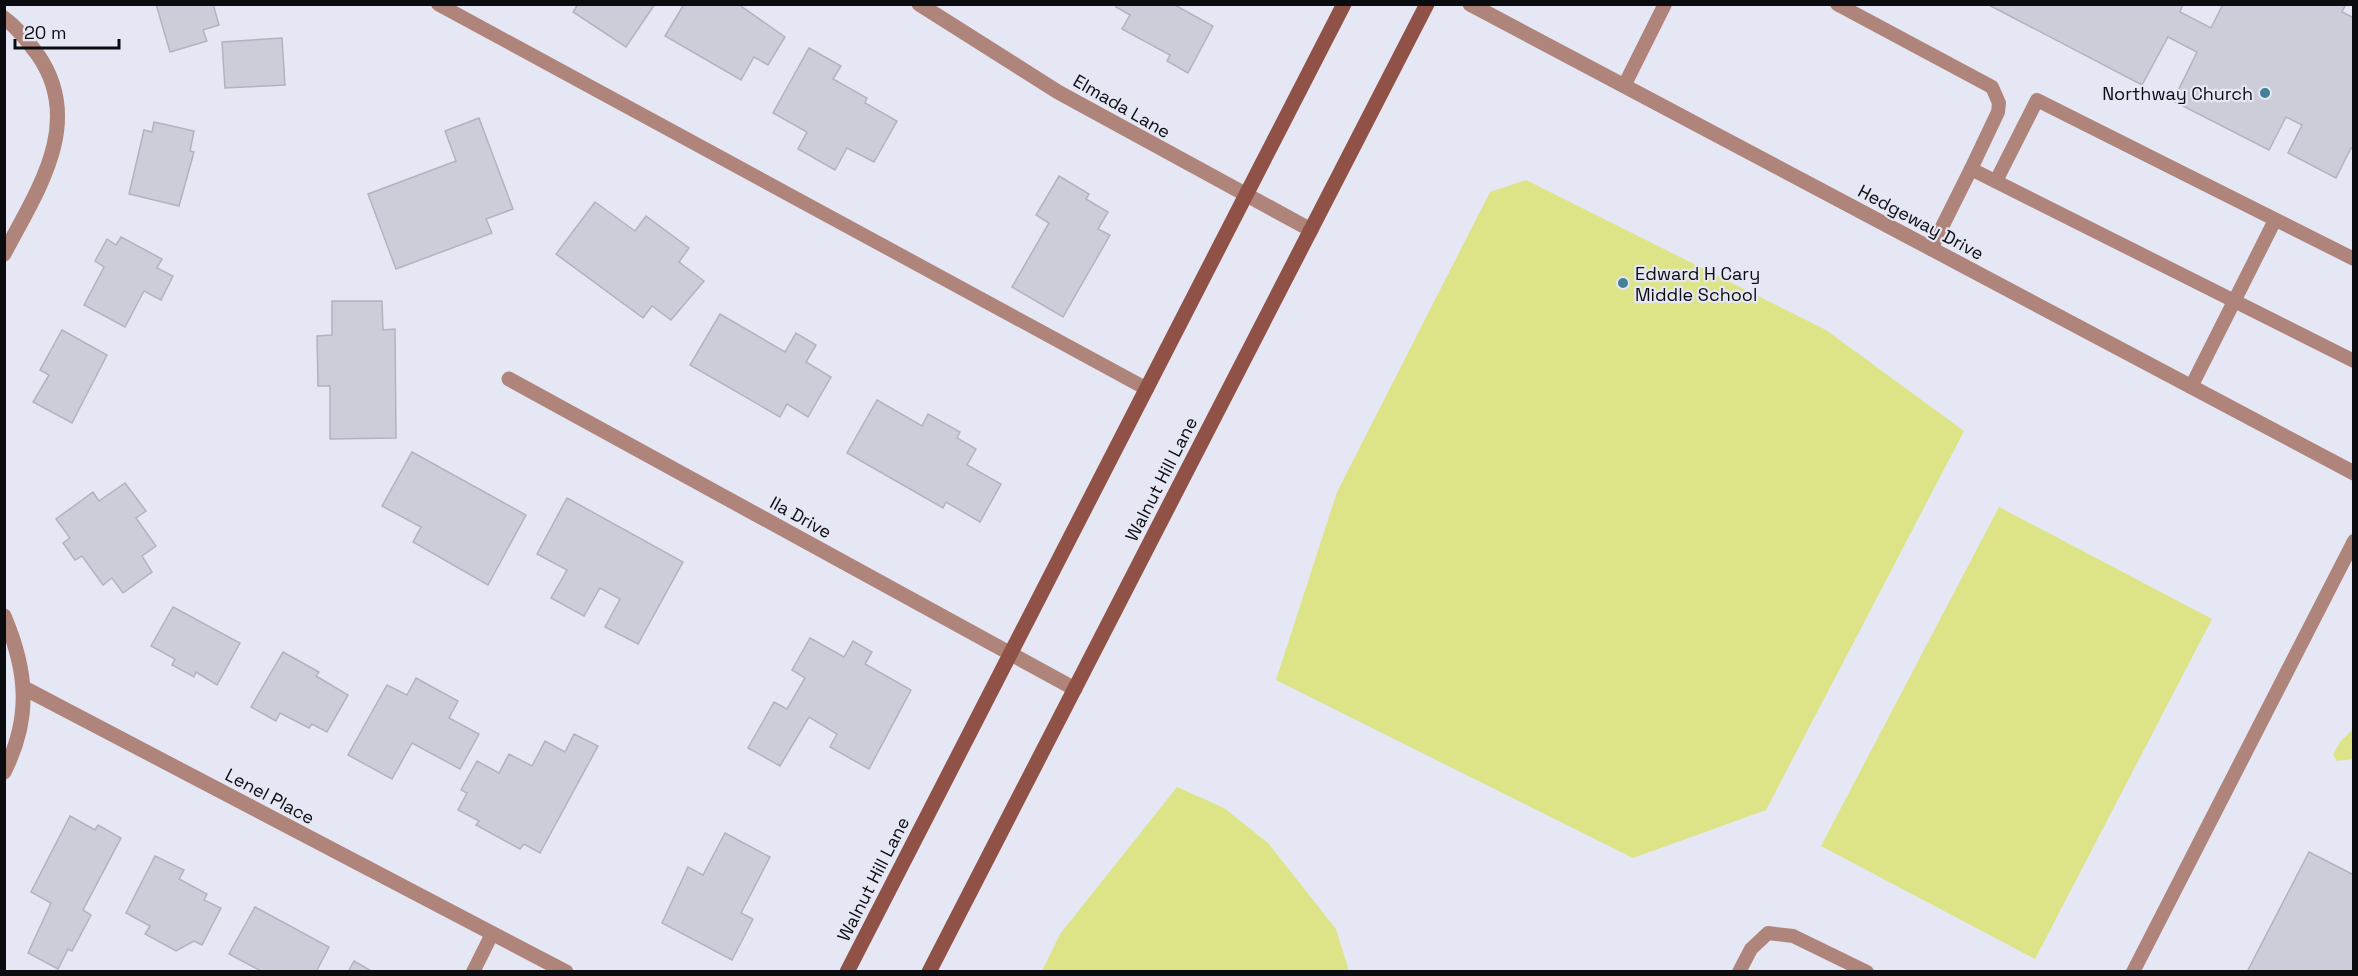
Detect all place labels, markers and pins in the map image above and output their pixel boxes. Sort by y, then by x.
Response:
place label: Northway Church [2102,82,2253,105]
marker: Northway Church [2258,86,2272,100]
place label: Edward H Cary Middle School [1635,262,1760,306]
marker: Edward H Cary Middle School [1616,276,1630,290]

